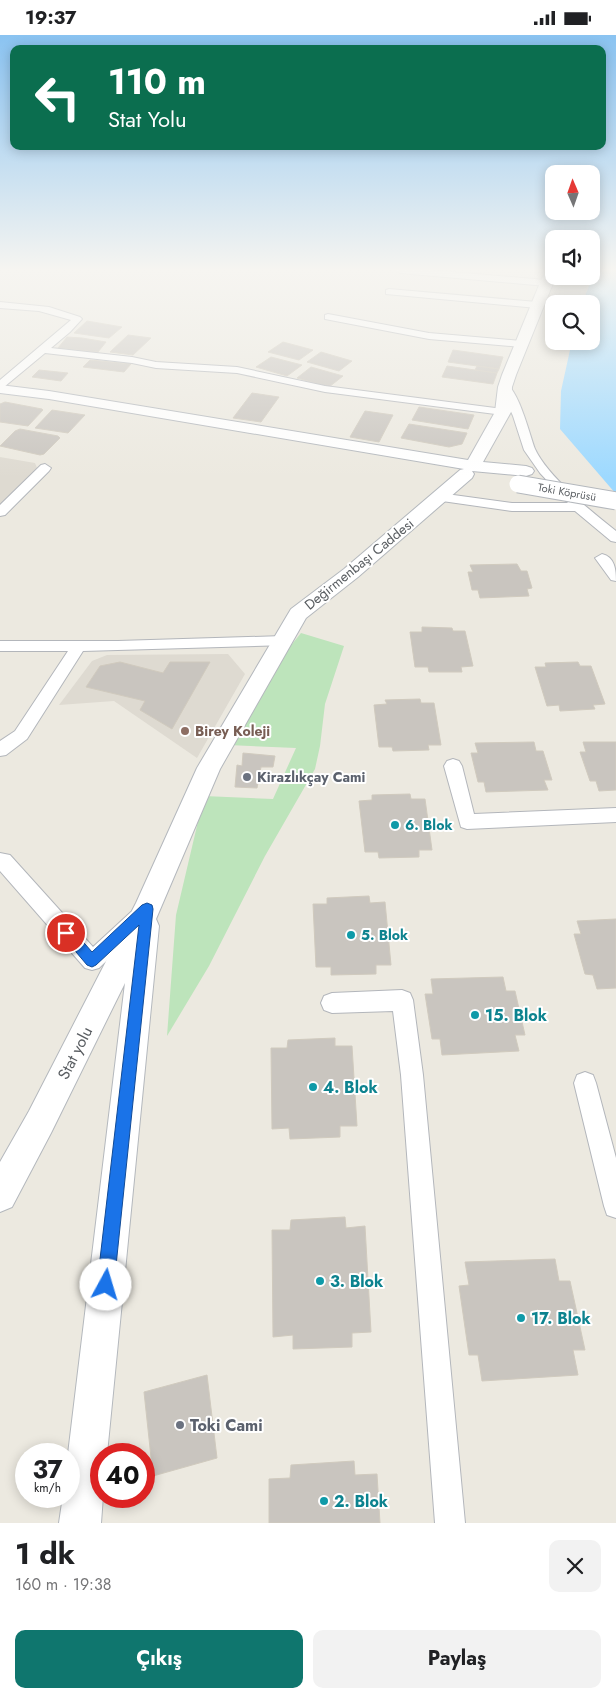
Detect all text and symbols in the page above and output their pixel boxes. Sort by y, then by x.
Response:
text: 19:37 [25,4,76,31]
text: 110 m [108,57,206,107]
icon: left [25,65,90,130]
text: Stat Yolu [108,103,187,135]
north arrow [545,165,600,220]
map controls [545,165,600,350]
button: sound [545,230,600,285]
button: search [545,295,600,350]
street label: Toki Köprüsü [537,479,597,505]
street label: Değirmenbaşı Caddesi [300,514,418,614]
place label: Birey Koleji [195,721,270,741]
marker: Birey Koleji [179,725,191,737]
place label: Kirazlıkçay Cami [257,767,365,787]
marker: Kirazlıkçay Cami [241,771,253,783]
place label: 6. Blok [405,815,453,835]
marker: 6. Blok [389,819,401,831]
pin [45,912,87,954]
icon: arrive [52,919,80,947]
place label: 5. Blok [361,925,408,945]
marker: 5. Blok [345,929,357,941]
place label: 15. Blok [485,1004,548,1027]
marker: 15. Blok [469,1009,481,1021]
street label: Stat yolu [52,1023,98,1083]
place label: 4. Blok [323,1076,379,1099]
marker: 4. Blok [307,1081,319,1093]
position arrow [79,1258,131,1310]
place label: 3. Blok [330,1270,384,1293]
marker: 3. Blok [314,1275,326,1287]
place label: 17. Blok [531,1307,592,1330]
marker: 17. Blok [515,1312,527,1324]
place label: Toki Cami [190,1414,263,1437]
marker: Toki Cami [174,1419,186,1431]
speed limit sign: 40 [90,1443,155,1508]
text: 37 [32,1451,63,1487]
text: km/h [34,1479,61,1497]
place label: 2. Blok [334,1490,389,1513]
marker: 2. Blok [318,1495,330,1507]
text: 1 dk [15,1532,75,1575]
button: close [549,1540,601,1592]
text: 160 m · 19:38 [15,1573,111,1596]
button: Çıkış [15,1630,303,1688]
button: Paylaş [313,1630,601,1688]

